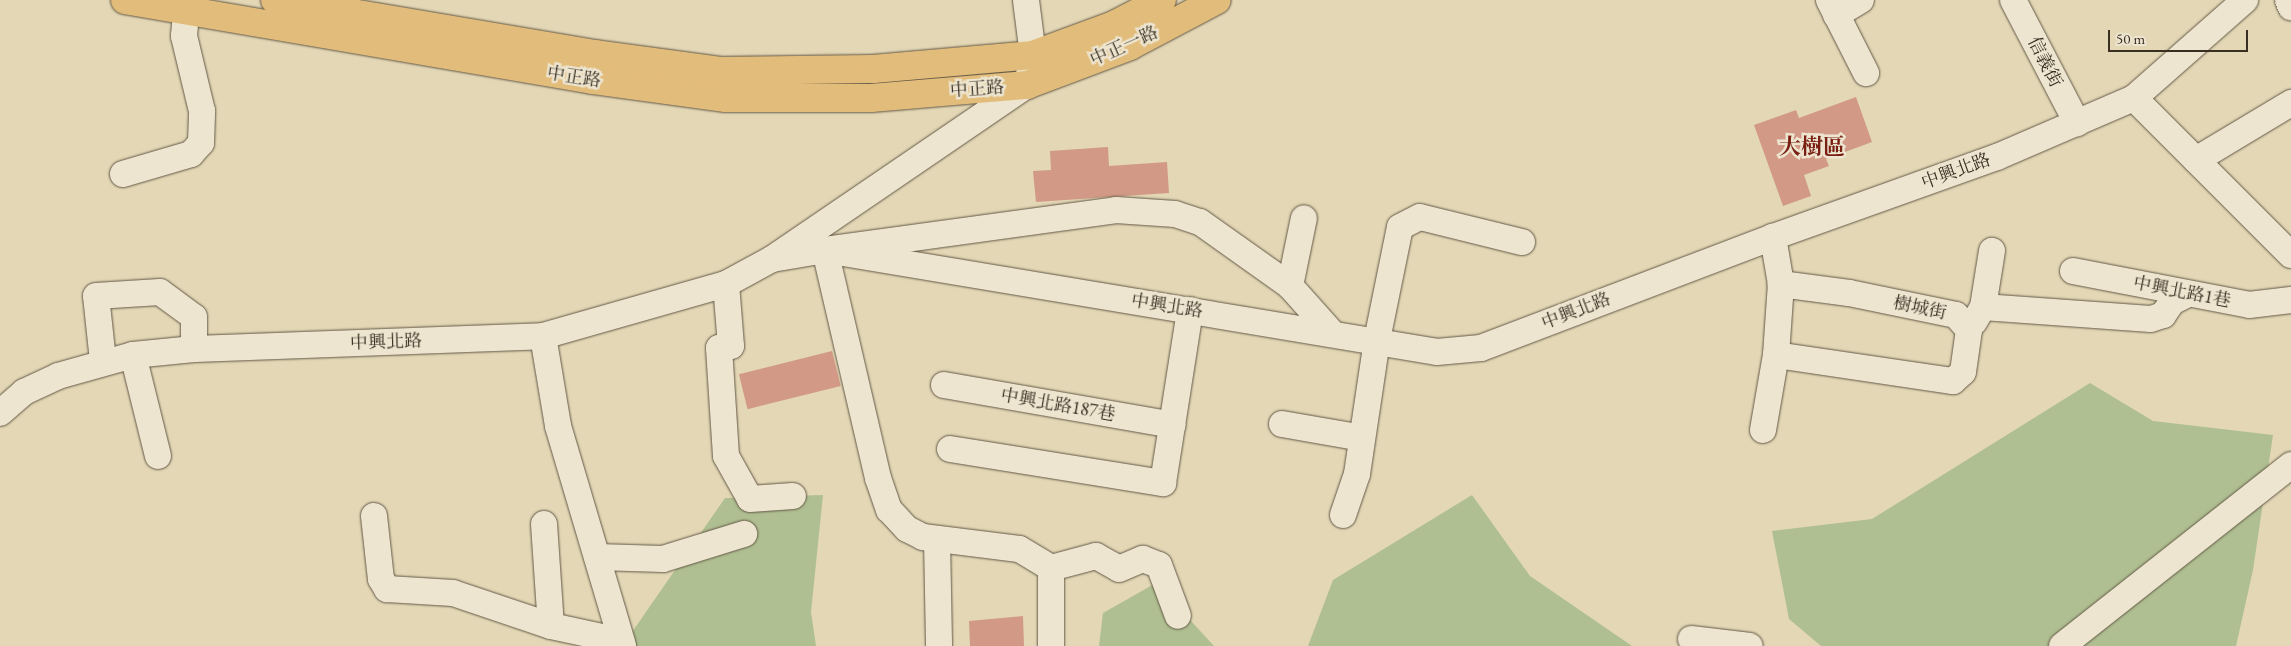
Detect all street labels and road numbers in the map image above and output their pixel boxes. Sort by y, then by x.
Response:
street label: 中正一路 [1087,21,1161,71]
street label: 信義街 [2023,33,2067,91]
street label: 中正路 [546,62,602,92]
street label: 中正路 [949,76,1005,102]
street label: 中興北路 [1918,149,1994,193]
street label: 中興北路1巷 [2132,272,2232,312]
street label: 中興北路 [1539,288,1613,334]
street label: 中興北路 [1130,290,1204,322]
street label: 樹城街 [1891,292,1949,324]
street label: 中興北路 [350,330,422,354]
street label: 中興北路187巷 [999,384,1117,426]

